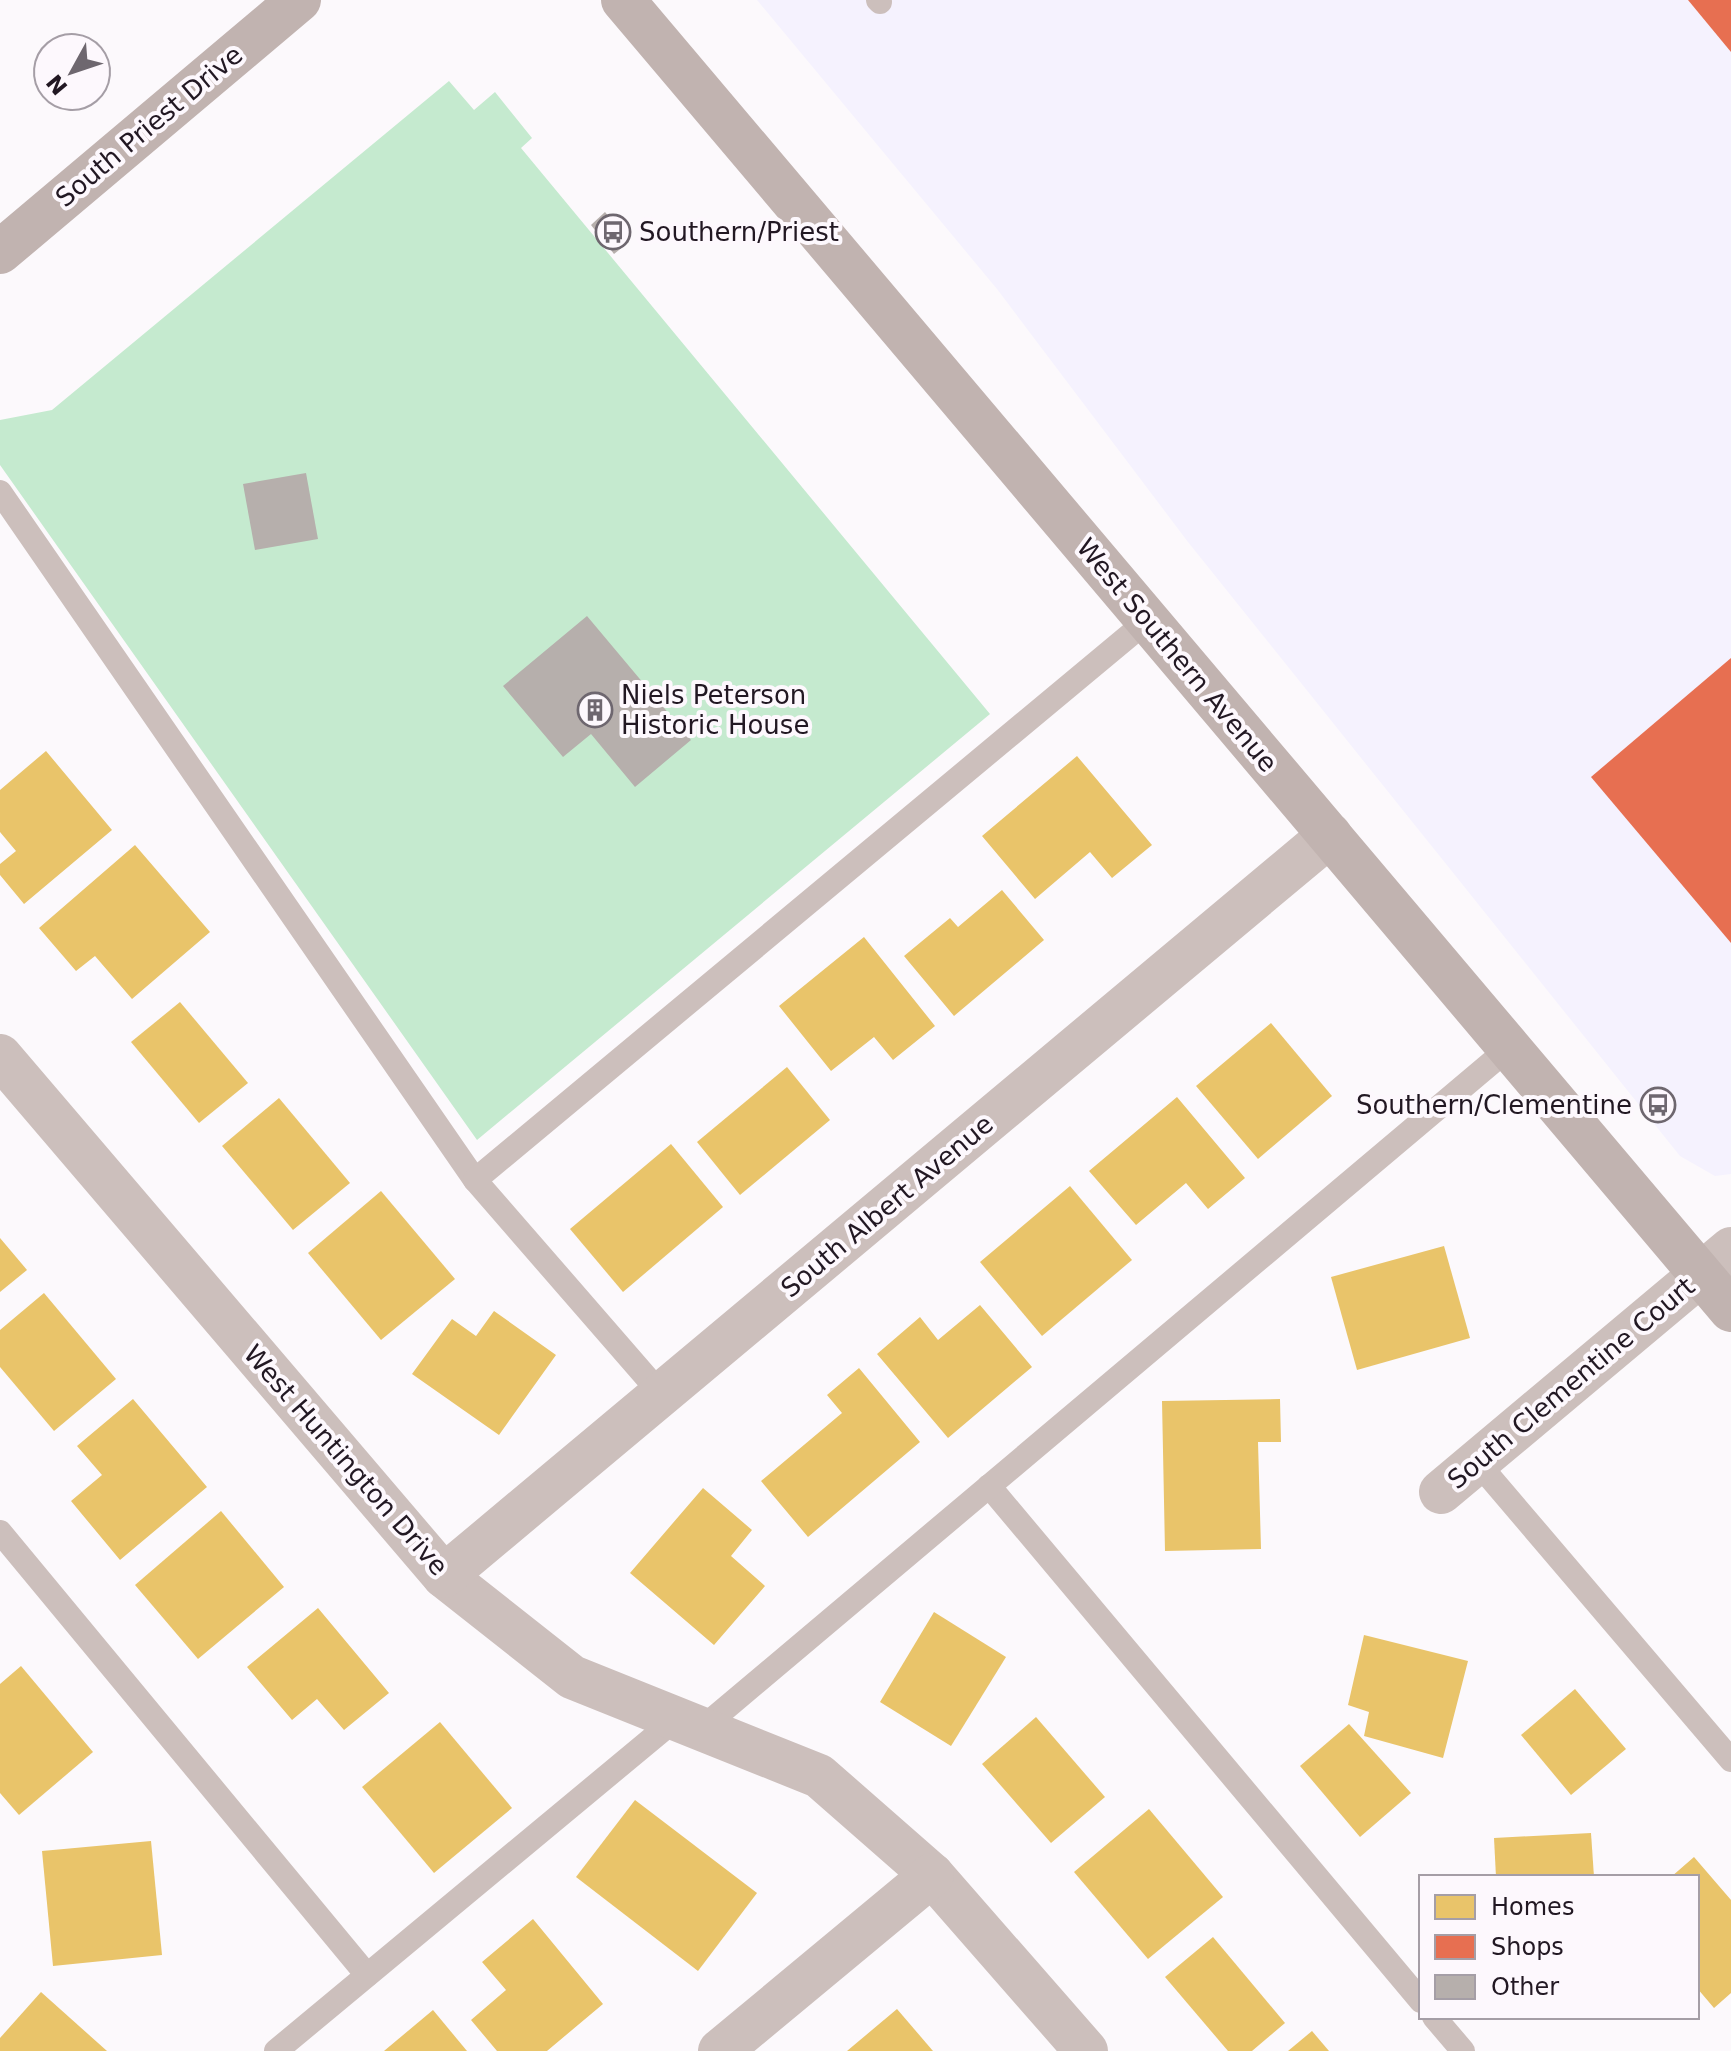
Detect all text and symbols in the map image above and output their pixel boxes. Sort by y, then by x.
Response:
north arrow [32,32,112,112]
street label: South Priest Drive [50,39,248,213]
text: N [42,69,73,100]
bus stop icon: Southern/Priest [594,213,632,251]
place label: Southern/Priest [639,217,839,247]
street label: West Southern Avenue [1071,532,1283,778]
place label: Niels Peterson Historic House [621,680,809,740]
building icon: Niels Peterson Historic House [576,691,614,729]
bus stop icon: Southern/Clementine [1639,1086,1677,1124]
place label: Southern/Clementine [1356,1090,1632,1120]
street label: South Albert Avenue [775,1109,999,1303]
street label: South Clementine Court [1442,1271,1700,1495]
street label: West Huntington Drive [238,1339,454,1581]
legend [1419,1875,1699,2019]
text: Homes [1491,1893,1574,1921]
text: Shops [1491,1933,1564,1961]
text: Other [1491,1973,1559,2001]

